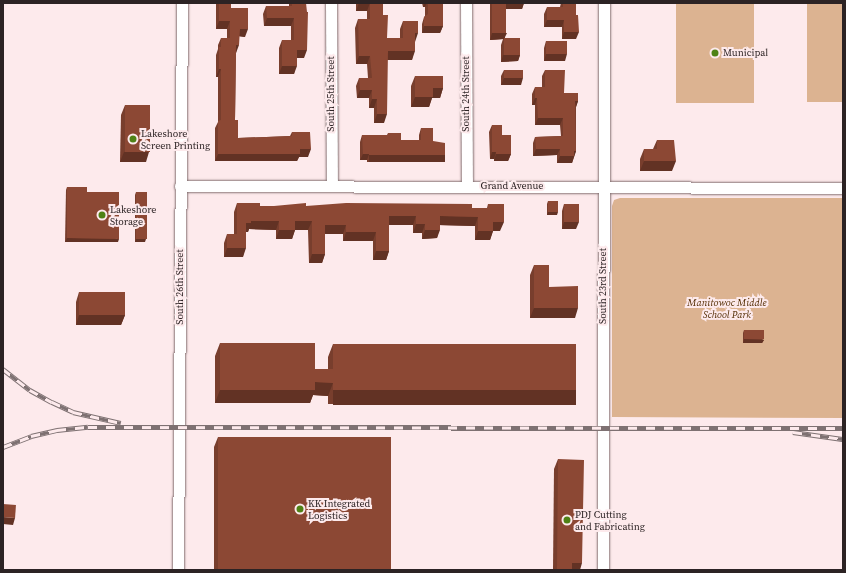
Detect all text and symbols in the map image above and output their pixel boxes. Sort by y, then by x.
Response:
place label: Municipal [723,47,768,59]
marker: Municipal [710,48,720,58]
street label: South 25th Street [325,56,337,132]
street label: South 24th Street [460,56,472,132]
place label: Lakeshore Screen Printing [141,127,210,150]
marker: Lakeshore Screen Printing [128,134,138,144]
street label: Grand Avenue [481,180,543,192]
place label: Lakeshore Storage [110,203,156,226]
marker: Lakeshore Storage [97,210,107,220]
street label: South 23rd Street [597,248,609,324]
street label: South 26th Street [174,249,186,325]
park label: Manitowoc Middle School Park [687,296,767,320]
place label: KK Integrated Logistics [308,497,370,520]
marker: KK Integrated Logistics [295,504,305,514]
place label: PDJ Cutting and Fabricating [575,508,645,532]
marker: PDJ Cutting and Fabricating [562,515,572,525]

